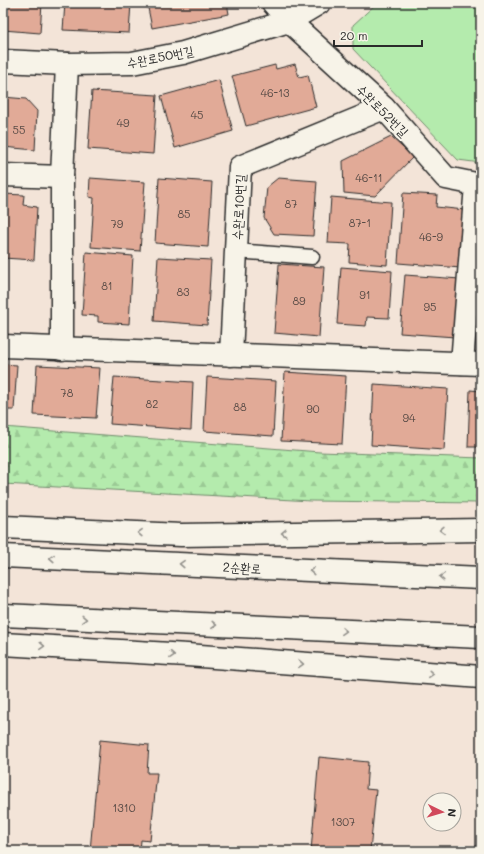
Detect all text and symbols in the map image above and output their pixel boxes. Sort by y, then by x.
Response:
scale bar [334,22,422,48]
text: 20 m [340,27,368,43]
street label: 수완로50번길 [125,41,195,71]
street label: 수완로52번길 [353,80,413,140]
house number: 46-13 [260,85,290,100]
house number: 45 [191,107,203,122]
house number: 49 [117,115,130,130]
house number: 55 [13,122,25,137]
house number: 46-11 [355,170,383,185]
street label: 수완로10번길 [228,174,248,240]
house number: 87 [285,196,297,211]
house number: 85 [177,206,191,221]
house number: 87-1 [349,215,371,230]
house number: 79 [111,216,124,231]
house number: 46-9 [419,229,444,244]
house number: 81 [101,278,113,293]
house number: 83 [176,284,190,299]
house number: 91 [359,287,371,302]
house number: 89 [292,293,306,308]
house number: 95 [424,299,436,314]
house number: 78 [61,385,74,400]
house number: 82 [146,396,158,411]
house number: 88 [233,399,247,414]
house number: 90 [306,401,320,416]
house number: 94 [403,410,416,425]
one-way arrow [439,526,445,534]
one-way arrow [137,529,143,537]
one-way arrow [281,529,287,537]
one-way arrow [49,554,55,563]
street label: 2순환로 [222,558,262,576]
one-way arrow [179,560,185,569]
one-way arrow [309,566,315,575]
one-way arrow [439,572,445,581]
one-way arrow [81,614,87,623]
one-way arrow [211,620,217,629]
one-way arrow [341,626,347,635]
one-way arrow [39,642,45,651]
one-way arrow [169,650,175,659]
one-way arrow [298,659,304,668]
one-way arrow [428,669,434,678]
north arrow [422,792,462,832]
house number: 1310 [112,800,136,815]
text: N [445,808,460,818]
house number: 1307 [331,814,355,829]

